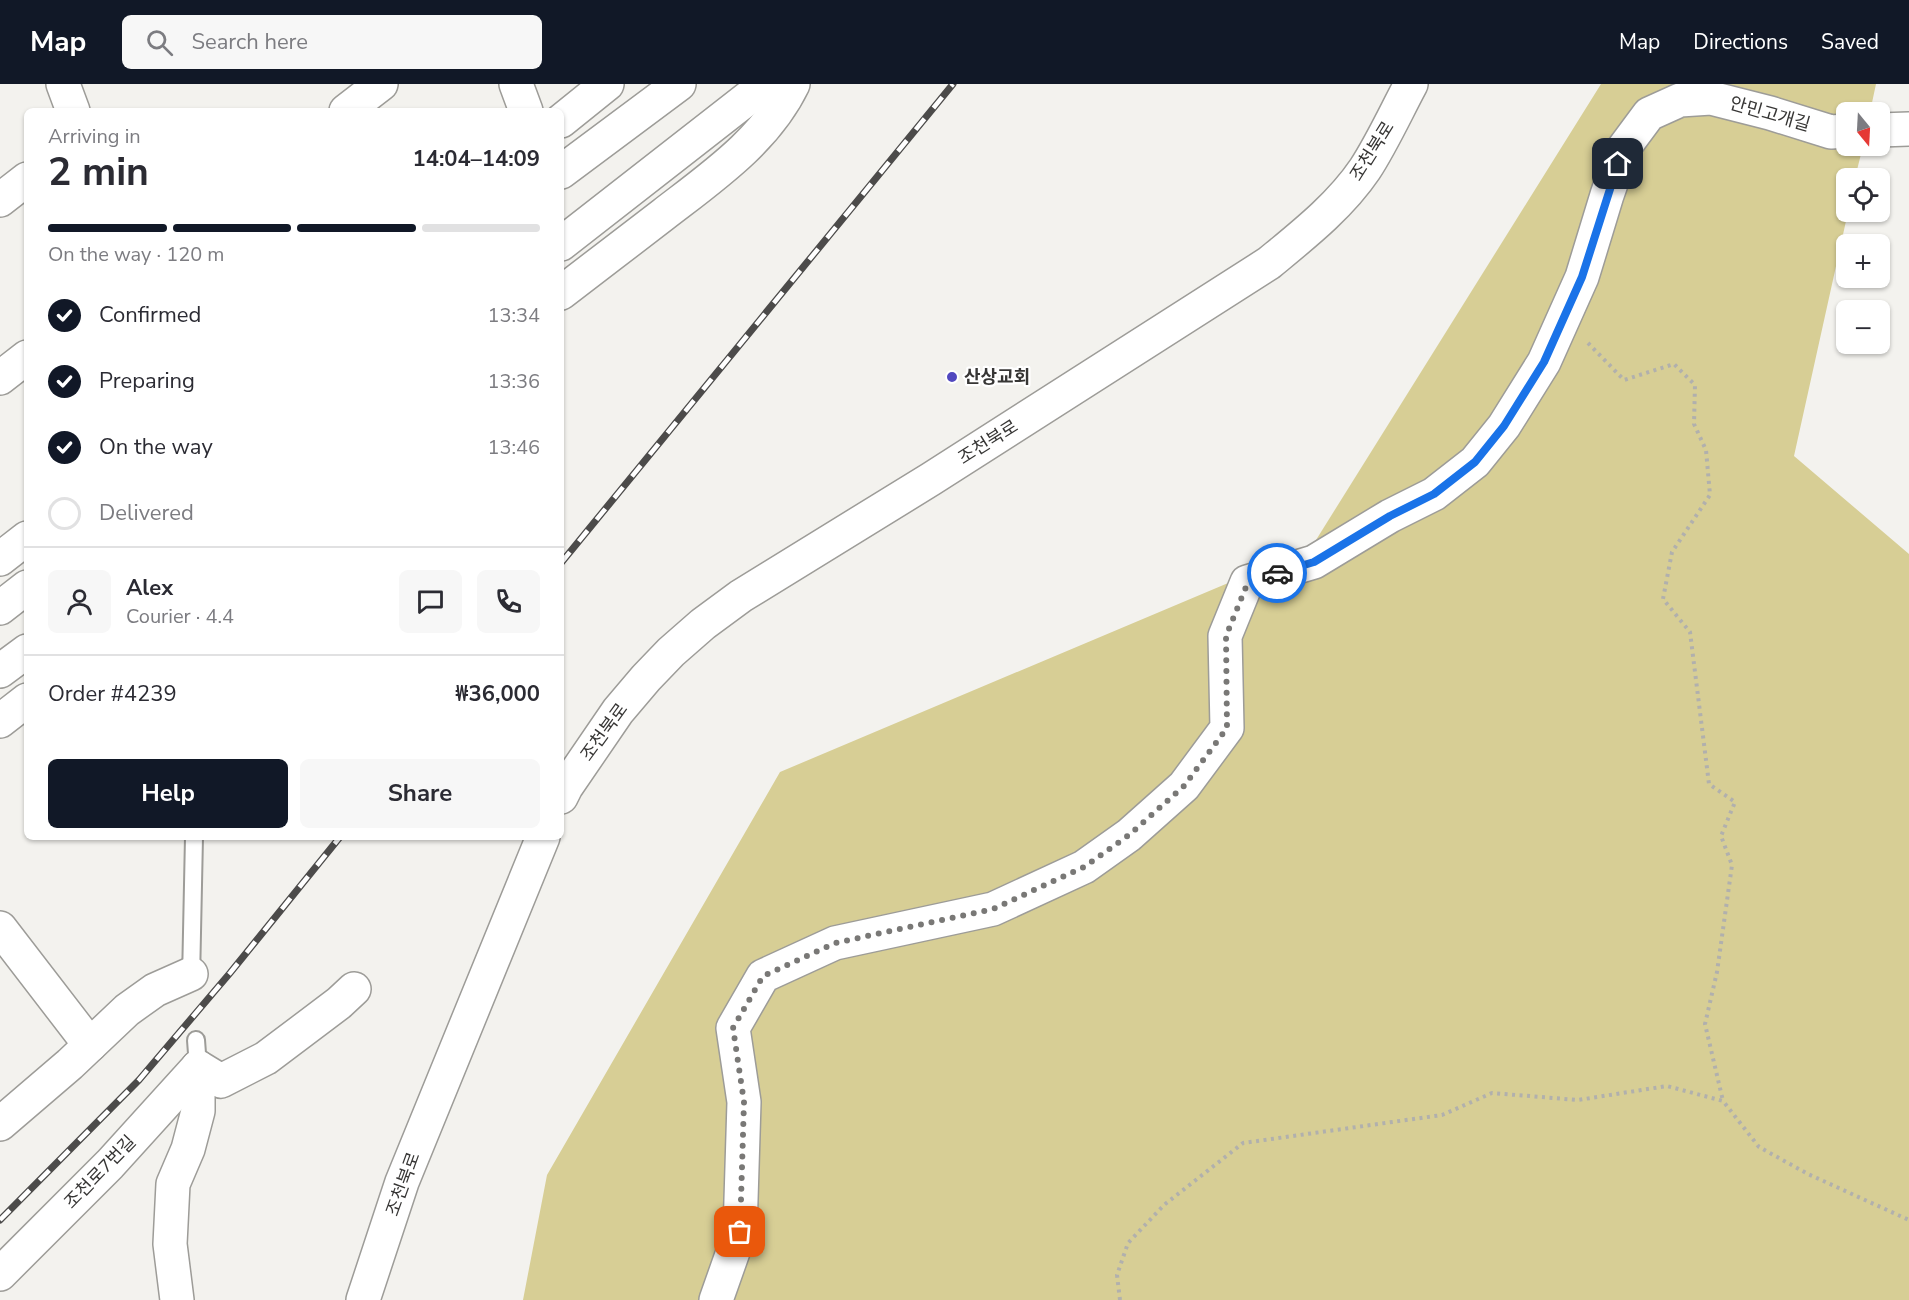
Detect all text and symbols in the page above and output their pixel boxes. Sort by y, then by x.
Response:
search box [122,15,542,69]
text: Map [30,23,86,61]
icon: search [143,26,176,59]
text: Search here [191,27,308,57]
text: Map [1619,28,1660,56]
text: Directions [1693,28,1788,56]
text: Saved [1821,28,1879,56]
street label: 안민고개길 [1727,91,1813,137]
north arrow [1836,102,1890,156]
map controls [1836,102,1890,354]
street label: 조천북로 [1344,117,1400,185]
text: Arriving in [48,123,141,150]
pin [1592,138,1643,189]
text: 14:04–14:09 [412,144,540,174]
text: 2 min [48,146,149,199]
icon: home [1601,147,1634,180]
button: locate [1836,168,1890,222]
button: + [1836,234,1890,288]
text: On the way · 120 m [48,241,224,268]
icon: check [48,299,81,332]
text: Confirmed [99,300,201,330]
button: − [1836,300,1890,354]
text: 13:34 [487,302,540,329]
icon: check [48,365,81,398]
place label: 산상교회 [964,365,1030,389]
text: Preparing [99,366,195,396]
text: 13:36 [487,368,540,395]
marker: 산상교회 [945,370,959,384]
street label: 조천북로 [954,414,1022,470]
icon: check [48,431,81,464]
text: On the way [99,432,213,462]
text: 13:46 [487,434,540,461]
text: Delivered [99,498,194,528]
courier [1247,543,1307,603]
icon: car [1261,557,1294,590]
button: person [48,570,111,633]
button: chat [399,570,462,633]
button: phone [477,570,540,633]
text: Alex [126,573,173,603]
text: Courier · 4.4 [126,603,234,630]
text: Order #4239 [48,679,177,709]
text: ₩36,000 [455,679,540,709]
street label: 조천북로 [575,698,633,766]
button: Help [48,759,288,828]
button: Share [300,759,540,828]
street label: 조천로7번길 [59,1130,141,1214]
street label: 조천북로 [380,1149,426,1219]
pin [714,1206,765,1257]
icon: bag [723,1215,756,1248]

